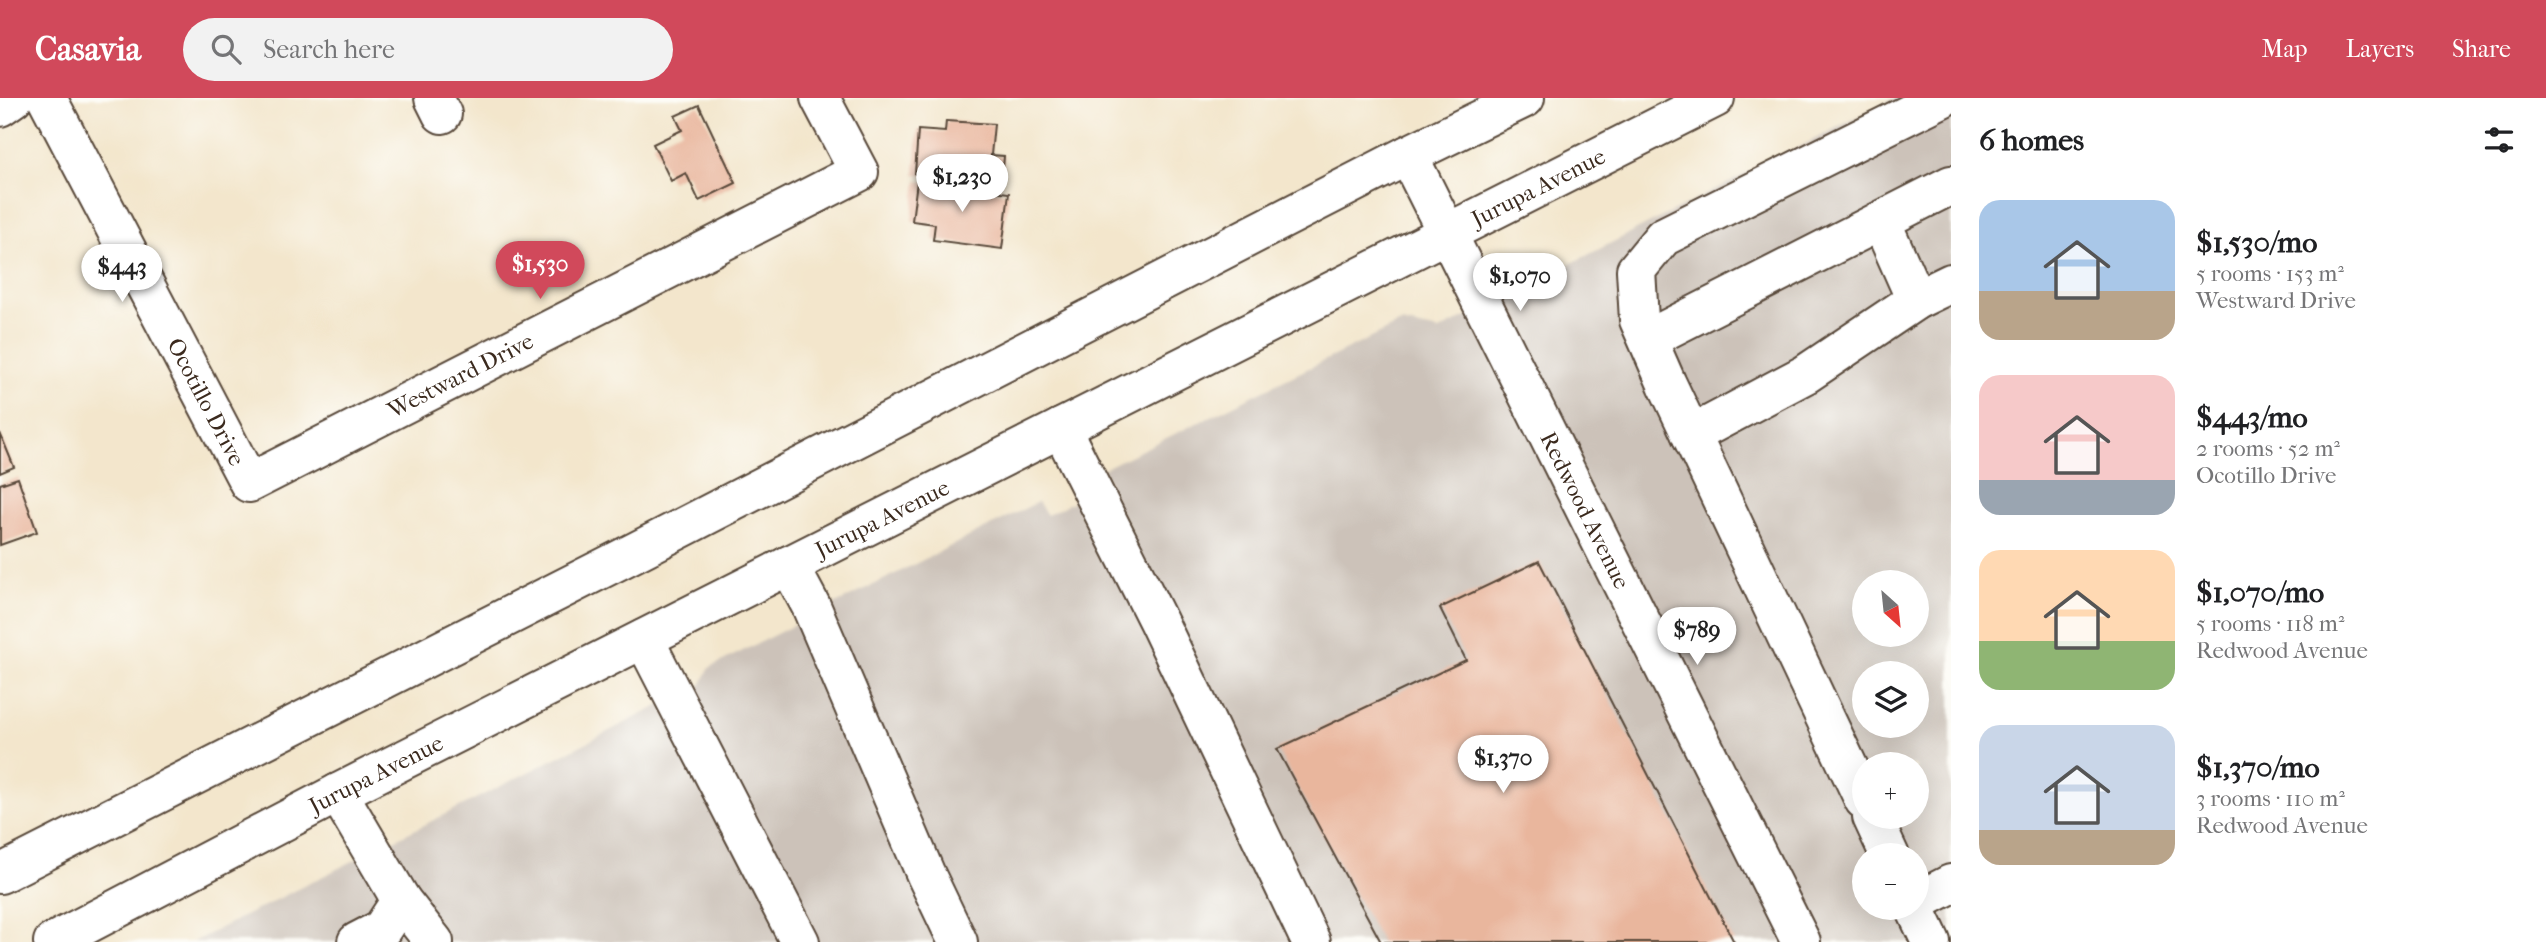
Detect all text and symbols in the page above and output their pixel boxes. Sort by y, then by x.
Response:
search box [183,18,673,81]
text: Casavia [35,30,141,69]
icon: search [207,30,245,68]
text: Search here [263,34,395,65]
text: Map [2262,35,2308,63]
text: Layers [2346,35,2414,63]
text: Share [2452,35,2511,63]
icon: filters [2480,121,2518,159]
text: 6 homes [1979,123,2084,158]
street label: Jurupa Avenue [1465,142,1610,233]
pin: $1,230 [905,155,1019,214]
text: $1,230 [932,163,992,190]
text: $1,530/mo [2196,225,2317,260]
icon: home [2035,228,2119,312]
pin: $1,530 [483,242,597,301]
pin: $443 [81,244,163,304]
text: $1,530 [512,250,568,277]
text: $443 [97,253,147,280]
pin: $1,070 [1463,254,1577,313]
text: 5 rooms · 153 m² [2196,260,2344,287]
text: $1,070 [1489,262,1551,289]
text: Westward Drive [2196,287,2356,314]
street label: Westward Drive [382,327,538,424]
street label: Ocotillo Drive [162,333,251,470]
text: $443/mo [2196,400,2308,435]
icon: home [2035,403,2119,487]
street label: Redwood Avenue [1535,427,1636,593]
text: 2 rooms · 52 m² [2196,435,2340,462]
text: Ocotillo Drive [2196,462,2336,489]
street label: Jurupa Avenue [809,473,954,564]
north arrow [1852,570,1928,648]
map controls [1852,570,1929,920]
text: $1,070/mo [2196,575,2324,610]
icon: home [2035,578,2119,662]
pin: $789 [1656,608,1738,667]
text: 5 rooms · 118 m² [2196,610,2344,637]
text: $789 [1673,616,1721,643]
text: Redwood Avenue [2196,637,2368,664]
button: layers [1852,661,1929,738]
street label: Jurupa Avenue [303,729,447,820]
pin: $1,370 [1446,736,1560,795]
text: $1,370 [1474,744,1532,771]
text: $1,370/mo [2196,750,2320,785]
button: + [1852,752,1929,829]
icon: home [2035,753,2119,837]
text: 3 rooms · 110 m² [2196,785,2345,812]
text: Redwood Avenue [2196,812,2368,839]
button: − [1852,843,1929,920]

